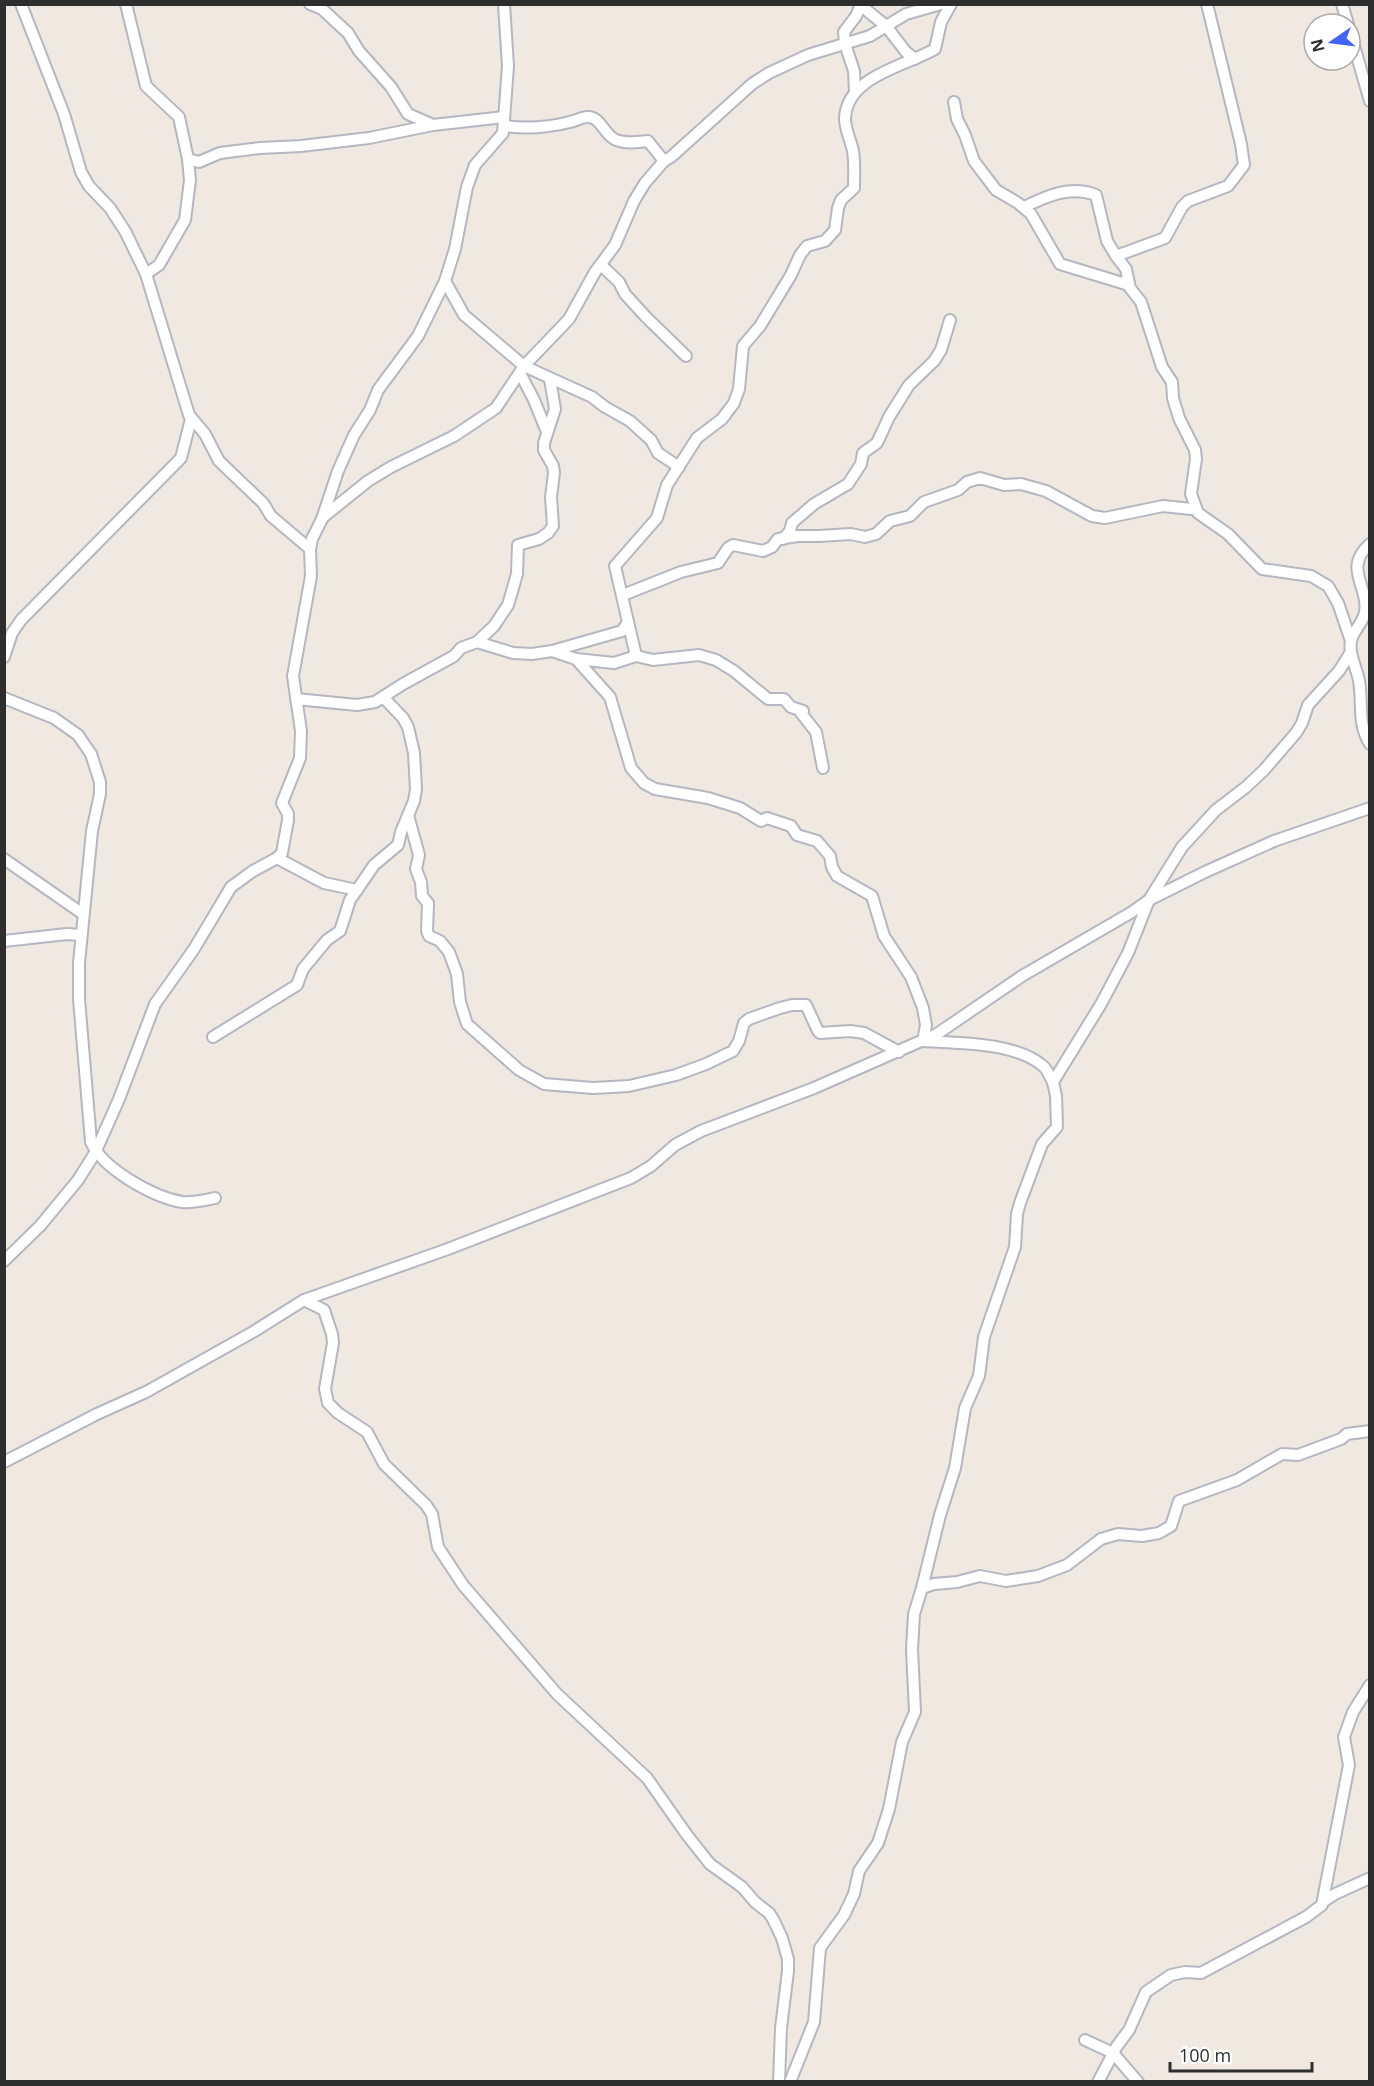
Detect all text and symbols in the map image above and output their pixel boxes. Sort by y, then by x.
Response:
north arrow [1302,12,1362,72]
text: N [1305,37,1330,55]
scale bar [1170,2035,1312,2073]
text: 100 m [1179,2043,1231,2067]

